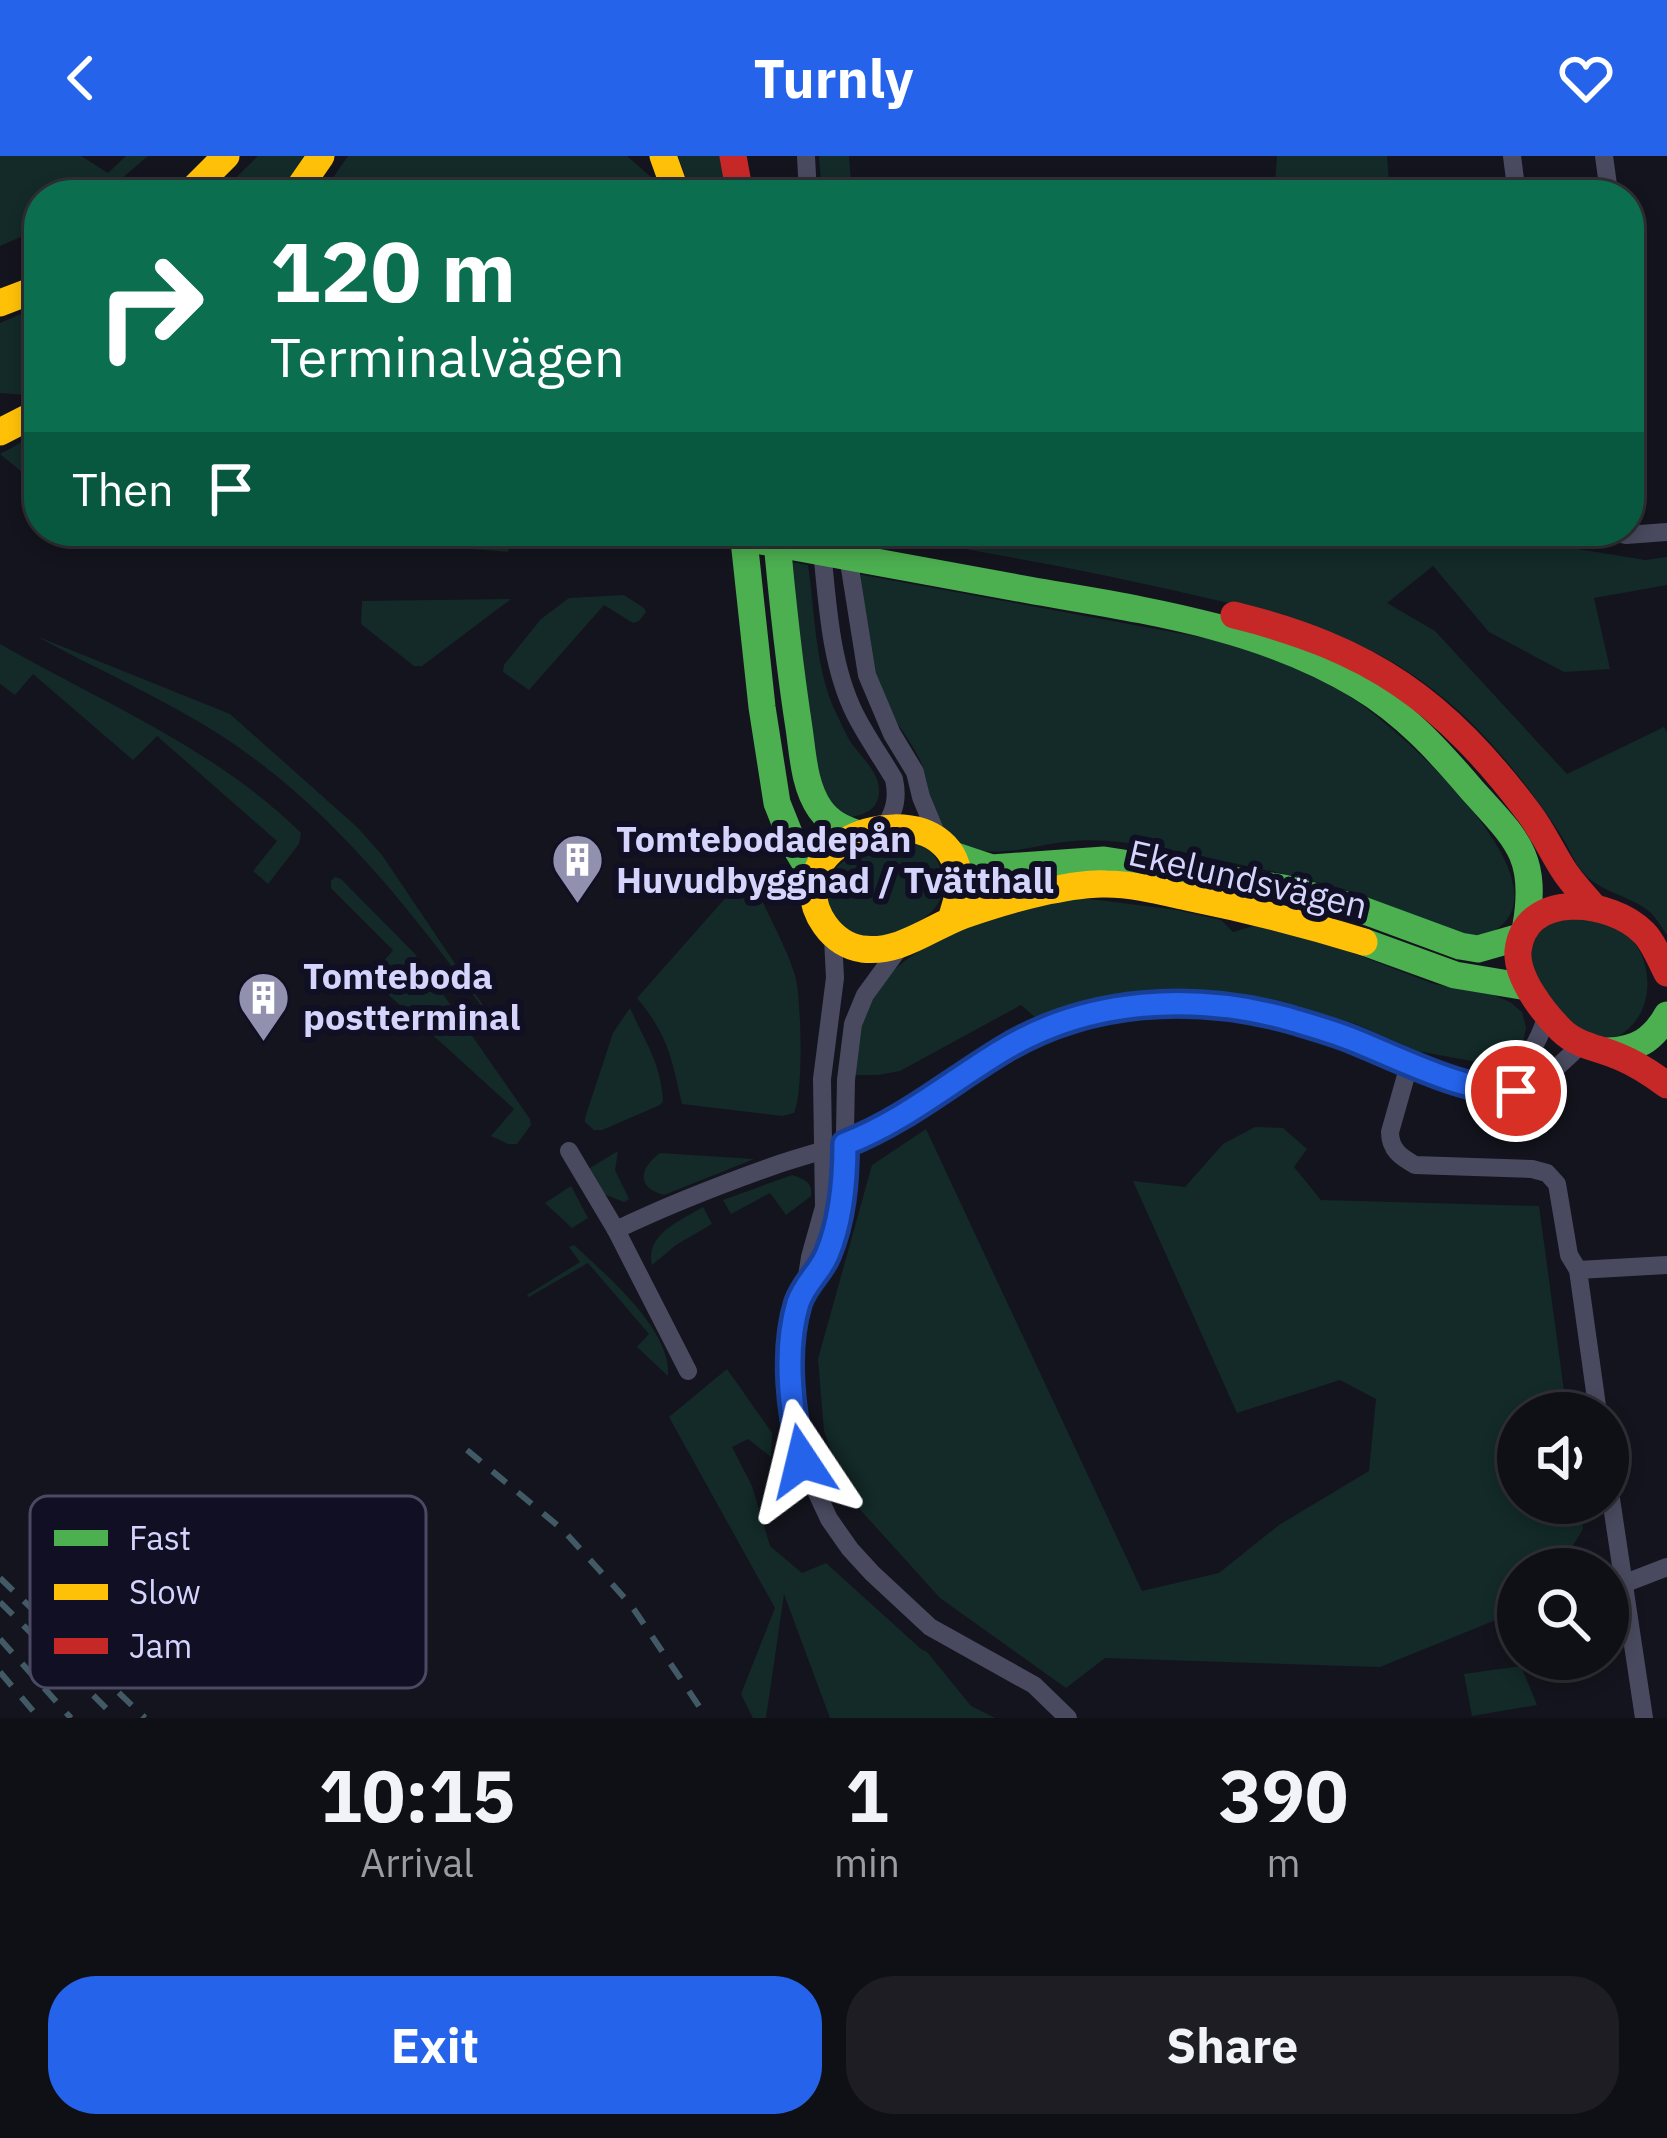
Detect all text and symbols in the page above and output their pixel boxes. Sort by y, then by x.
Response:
text: Turnly [753,43,914,113]
icon: back [48,45,114,111]
icon: heart [1553,45,1619,111]
text: 120 m [270,216,516,325]
icon: right [72,228,228,384]
text: Terminalvägen [270,322,625,392]
icon: arrive [198,456,264,522]
text: Then [72,460,174,518]
place label: Tomtebodadepån Huvudbyggnad / Tvätthall [616,815,1054,903]
street label: Ekelundsvägen [1124,828,1372,929]
building icon: Tomtebodadepån Huvudbyggnad / Tvätthall [549,832,605,906]
place label: Tomteboda postterminal [303,952,520,1040]
building icon: Tomteboda postterminal [236,969,292,1043]
pin [1465,1040,1567,1142]
icon: arrive [1483,1058,1549,1124]
map controls [1497,1392,1629,1680]
button: sound [1497,1392,1629,1524]
position arrow [739,1398,865,1524]
legend [30,1496,426,1688]
text: Fast [129,1516,191,1559]
button: search [1497,1548,1629,1680]
text: Slow [129,1570,201,1613]
text: Jam [129,1624,192,1667]
text: 10:15 [319,1748,515,1842]
text: 1 [845,1748,889,1842]
text: 390 [1219,1748,1348,1842]
text: Arrival [360,1837,474,1888]
text: min [834,1837,900,1888]
text: m [1266,1837,1301,1888]
button: Exit [48,1976,822,2114]
button: Share [846,1976,1619,2114]

